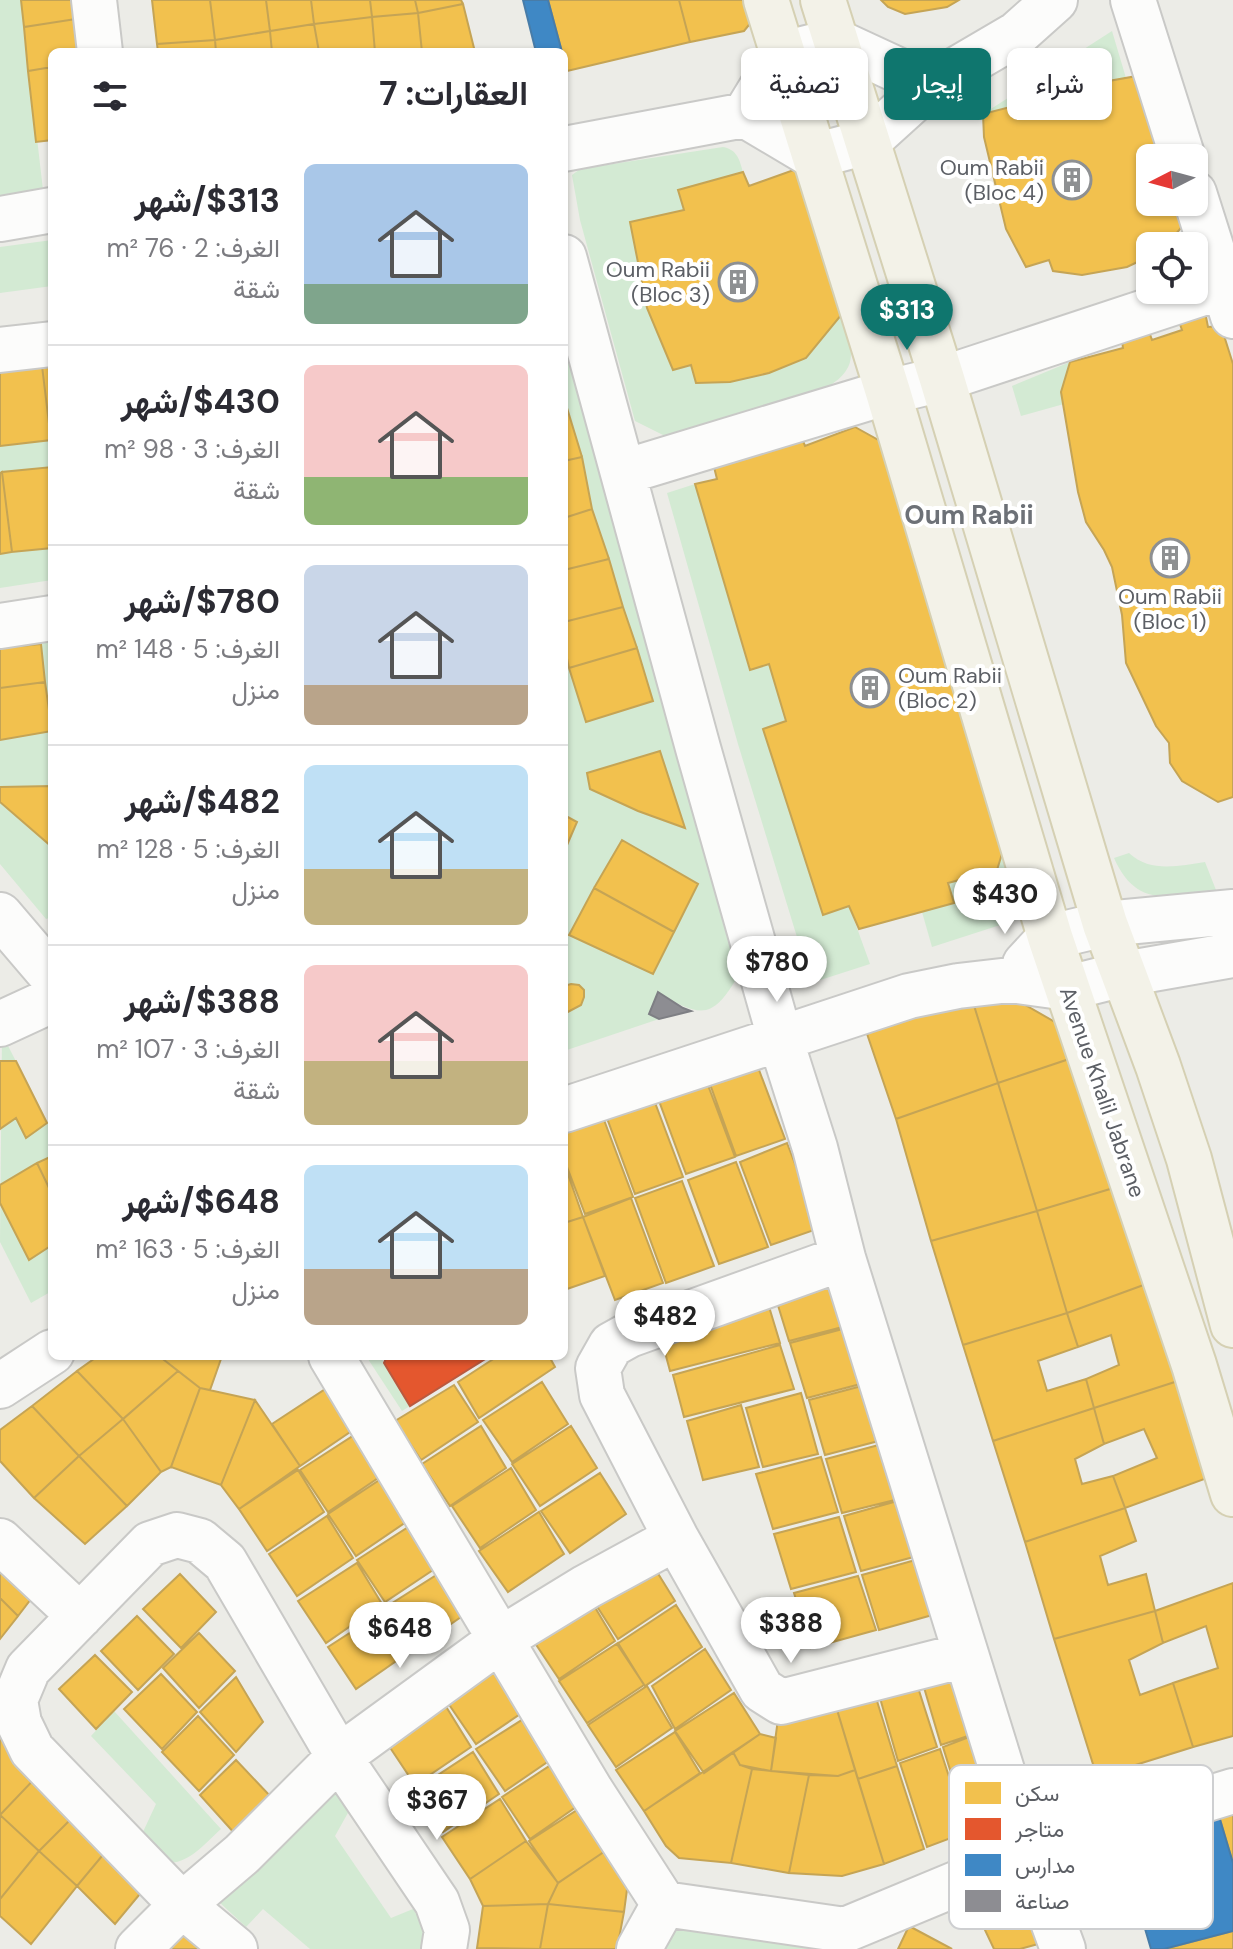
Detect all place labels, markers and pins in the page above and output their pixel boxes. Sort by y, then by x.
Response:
place label: Oum Rabii (Bloc 4) [940,153,1044,207]
building icon: Oum Rabii (Bloc 4) [1051,159,1093,201]
place label: Oum Rabii (Bloc 3) [606,255,710,309]
building icon: Oum Rabii (Bloc 3) [717,261,759,303]
pin: $313 [860,284,954,352]
building icon: Oum Rabii (Bloc 1) [1149,537,1191,579]
place label: Oum Rabii (Bloc 1) [1118,582,1222,636]
place label: Oum Rabii (Bloc 2) [898,661,1002,715]
building icon: Oum Rabii (Bloc 2) [849,667,891,709]
pin: $430 [958,868,1052,936]
pin: $780 [730,936,824,1004]
pin: $482 [618,1290,712,1358]
pin: $388 [744,1597,838,1665]
pin: $648 [353,1602,447,1670]
pin: $367 [390,1774,484,1842]

